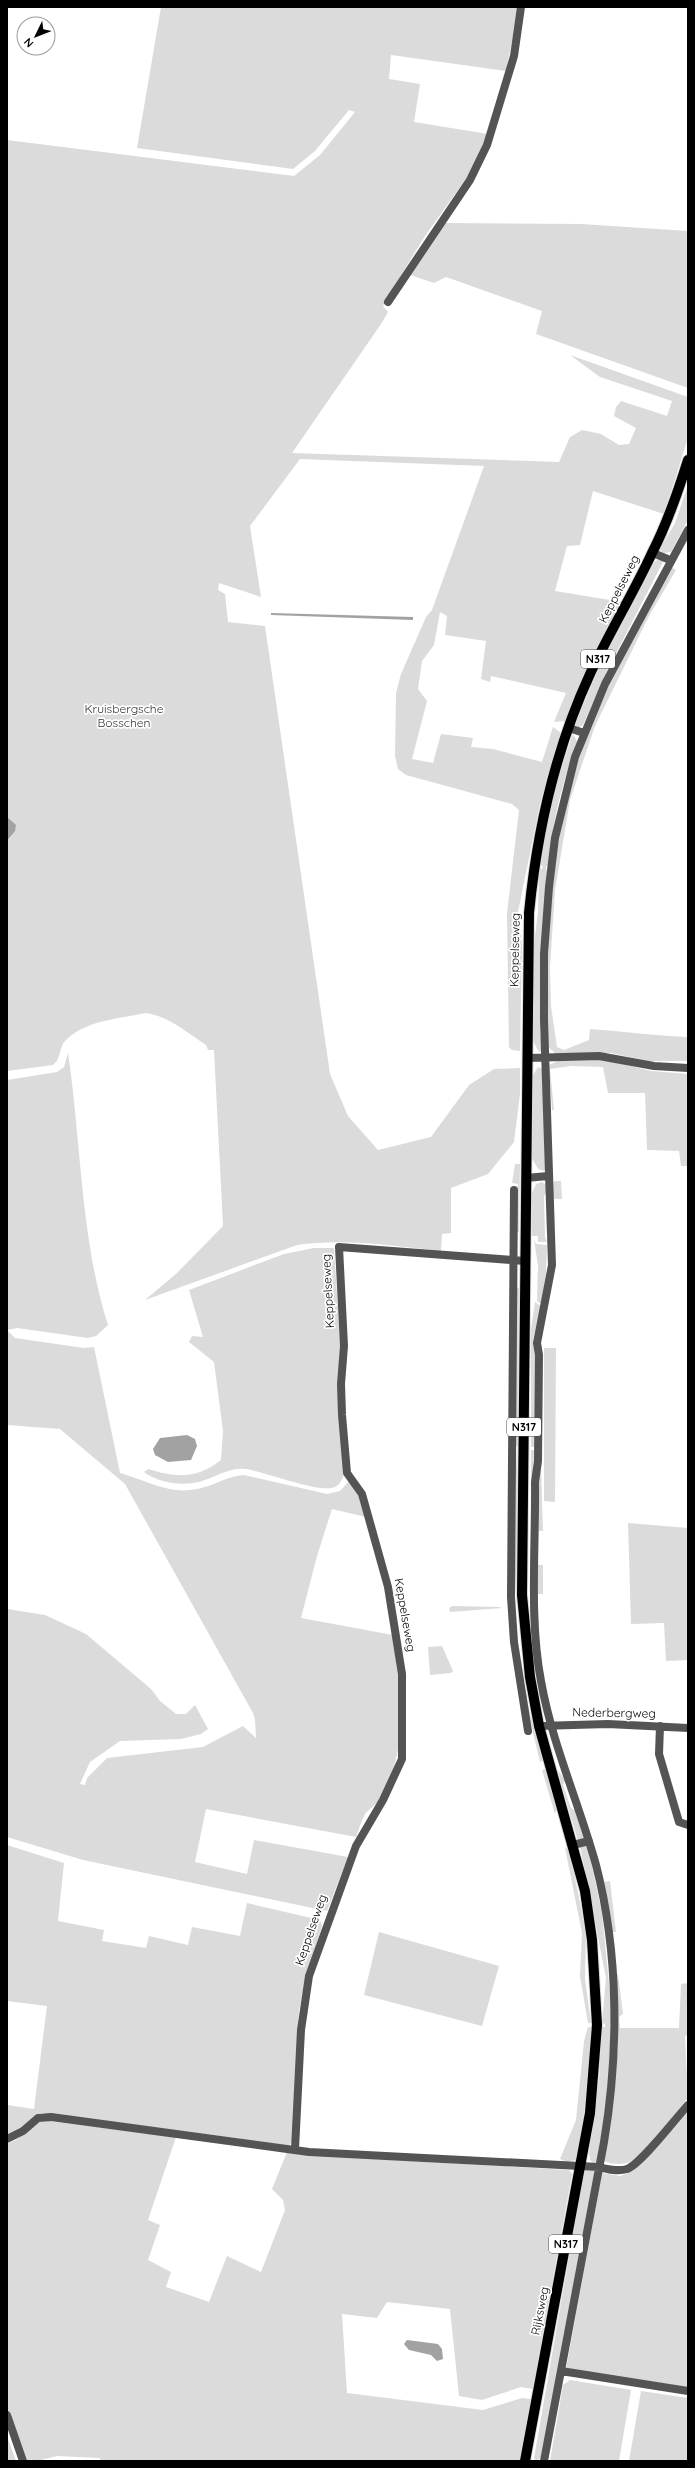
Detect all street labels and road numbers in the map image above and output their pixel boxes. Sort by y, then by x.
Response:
street label: Keppelseweg [595,552,642,625]
road number: N317 [581,650,615,668]
street label: Keppelseweg [506,913,523,987]
street label: Keppelseweg [318,1254,337,1329]
road number: N317 [507,1418,541,1436]
street label: Keppelseweg [392,1577,419,1653]
street label: Nederbergweg [572,1704,656,1721]
street label: Keppelseweg [291,1892,330,1967]
road number: N317 [549,2235,583,2253]
street label: Rijksweg [527,2285,552,2336]

